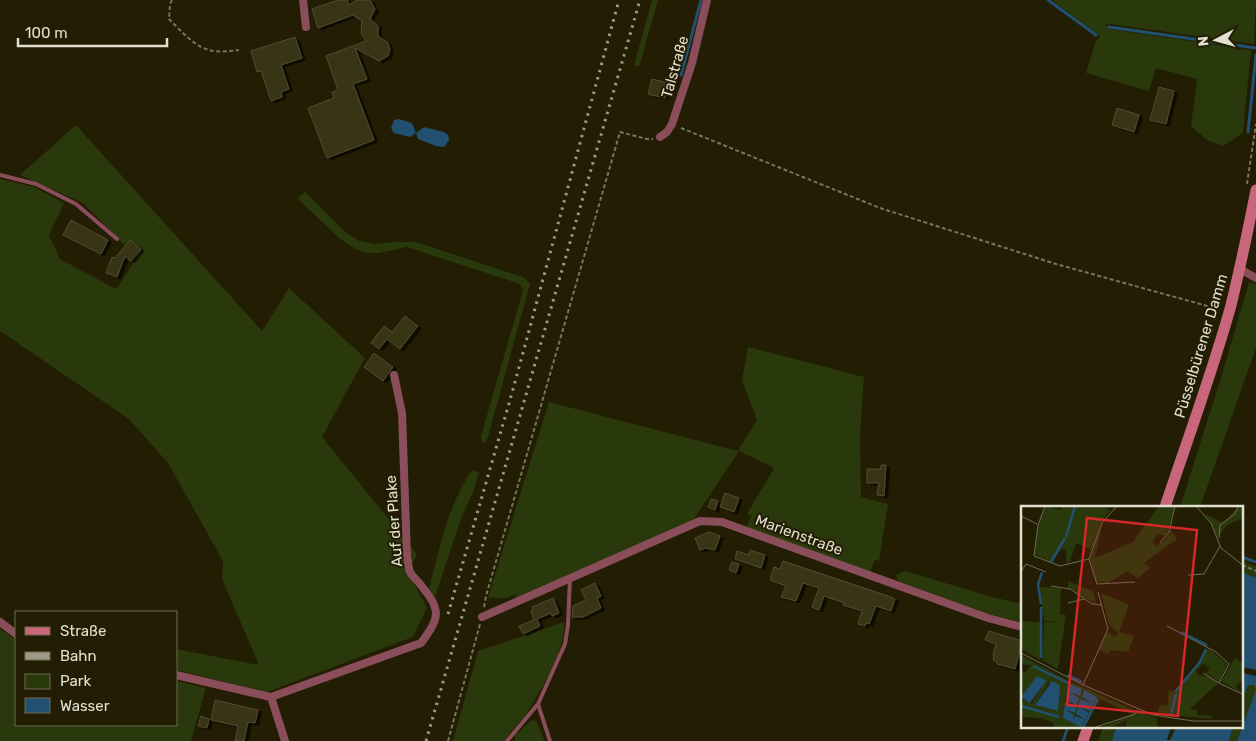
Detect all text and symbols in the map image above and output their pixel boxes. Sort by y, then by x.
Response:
scale bar [18,15,166,47]
north arrow [1191,15,1241,65]
text: 100 m [25,24,67,42]
street label: Talstraße [658,34,692,100]
text: N [1195,35,1213,47]
street label: Püsselbürener Damm [1171,272,1231,420]
street label: Auf der Plake [382,475,406,567]
inset map [1021,506,1244,728]
street label: Marienstraße [753,511,845,559]
legend [15,611,178,726]
text: Straße [60,622,106,640]
text: Bahn [60,647,97,665]
text: Park [60,672,91,690]
text: Wasser [60,697,110,715]

